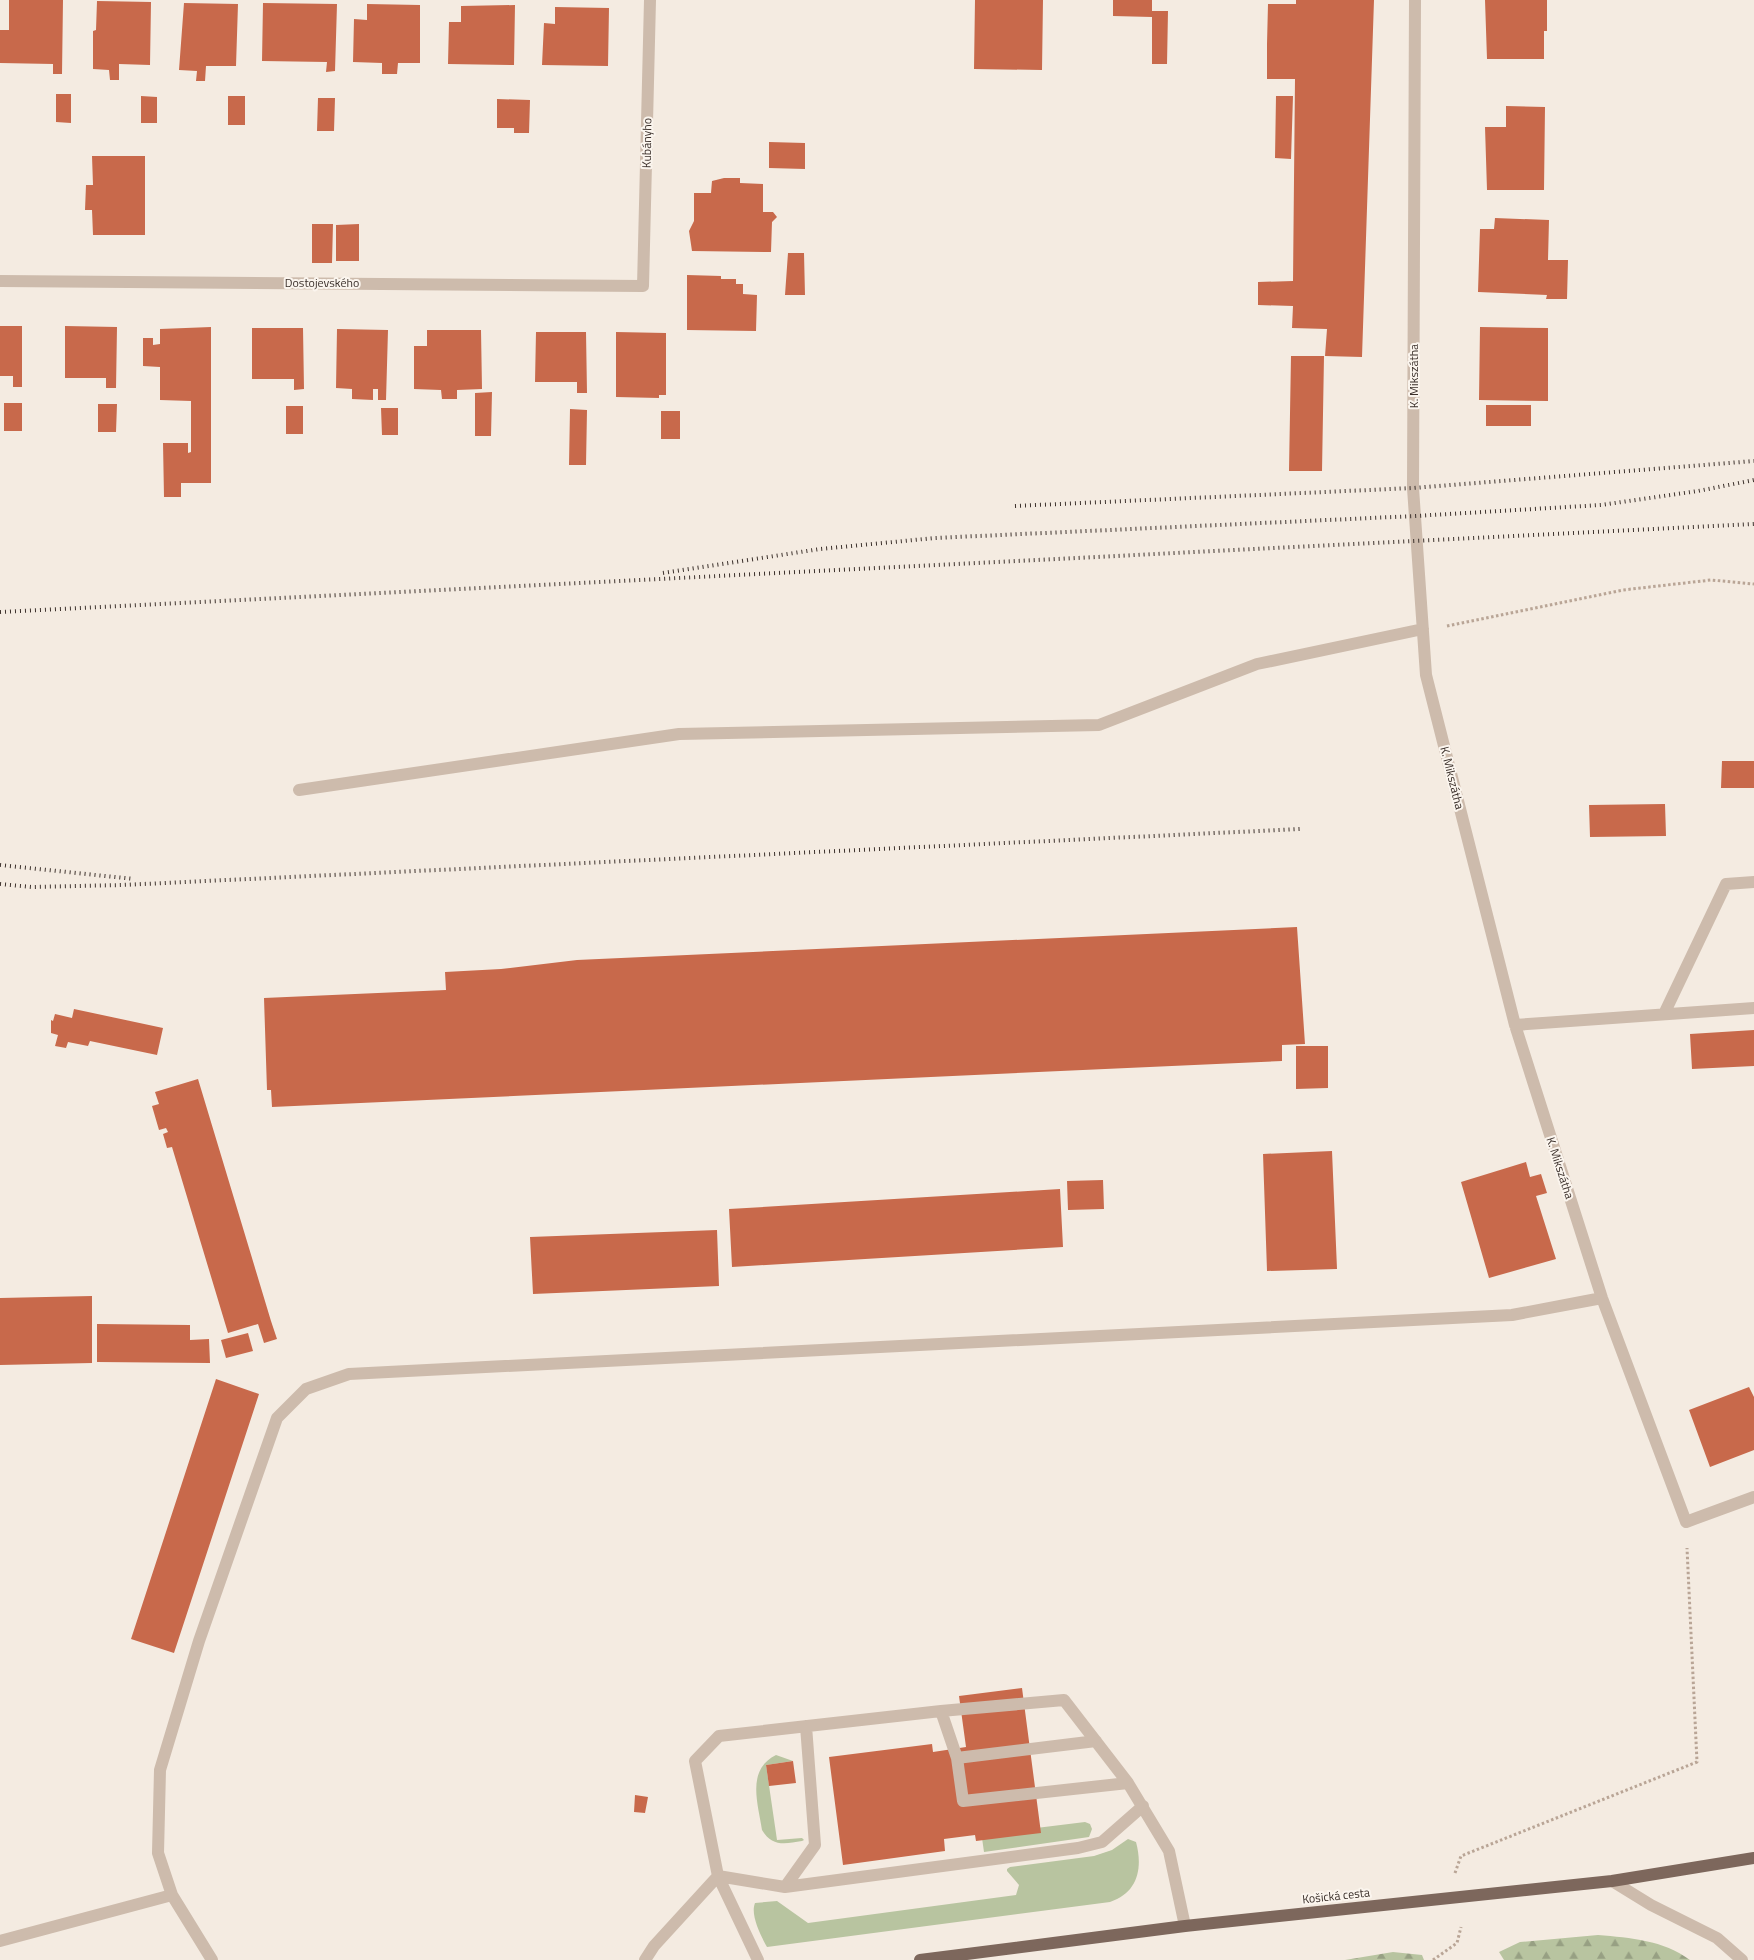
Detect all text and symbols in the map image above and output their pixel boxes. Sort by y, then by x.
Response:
street label: Kubányho [637,118,656,168]
street label: Dostojevského [285,273,359,292]
street label: K. Mikszátha [1404,344,1423,408]
street label: K. Mikszátha [1435,744,1469,811]
street label: K. Mikszátha [1542,1134,1579,1201]
street label: Košická cesta [1301,1883,1371,1908]

